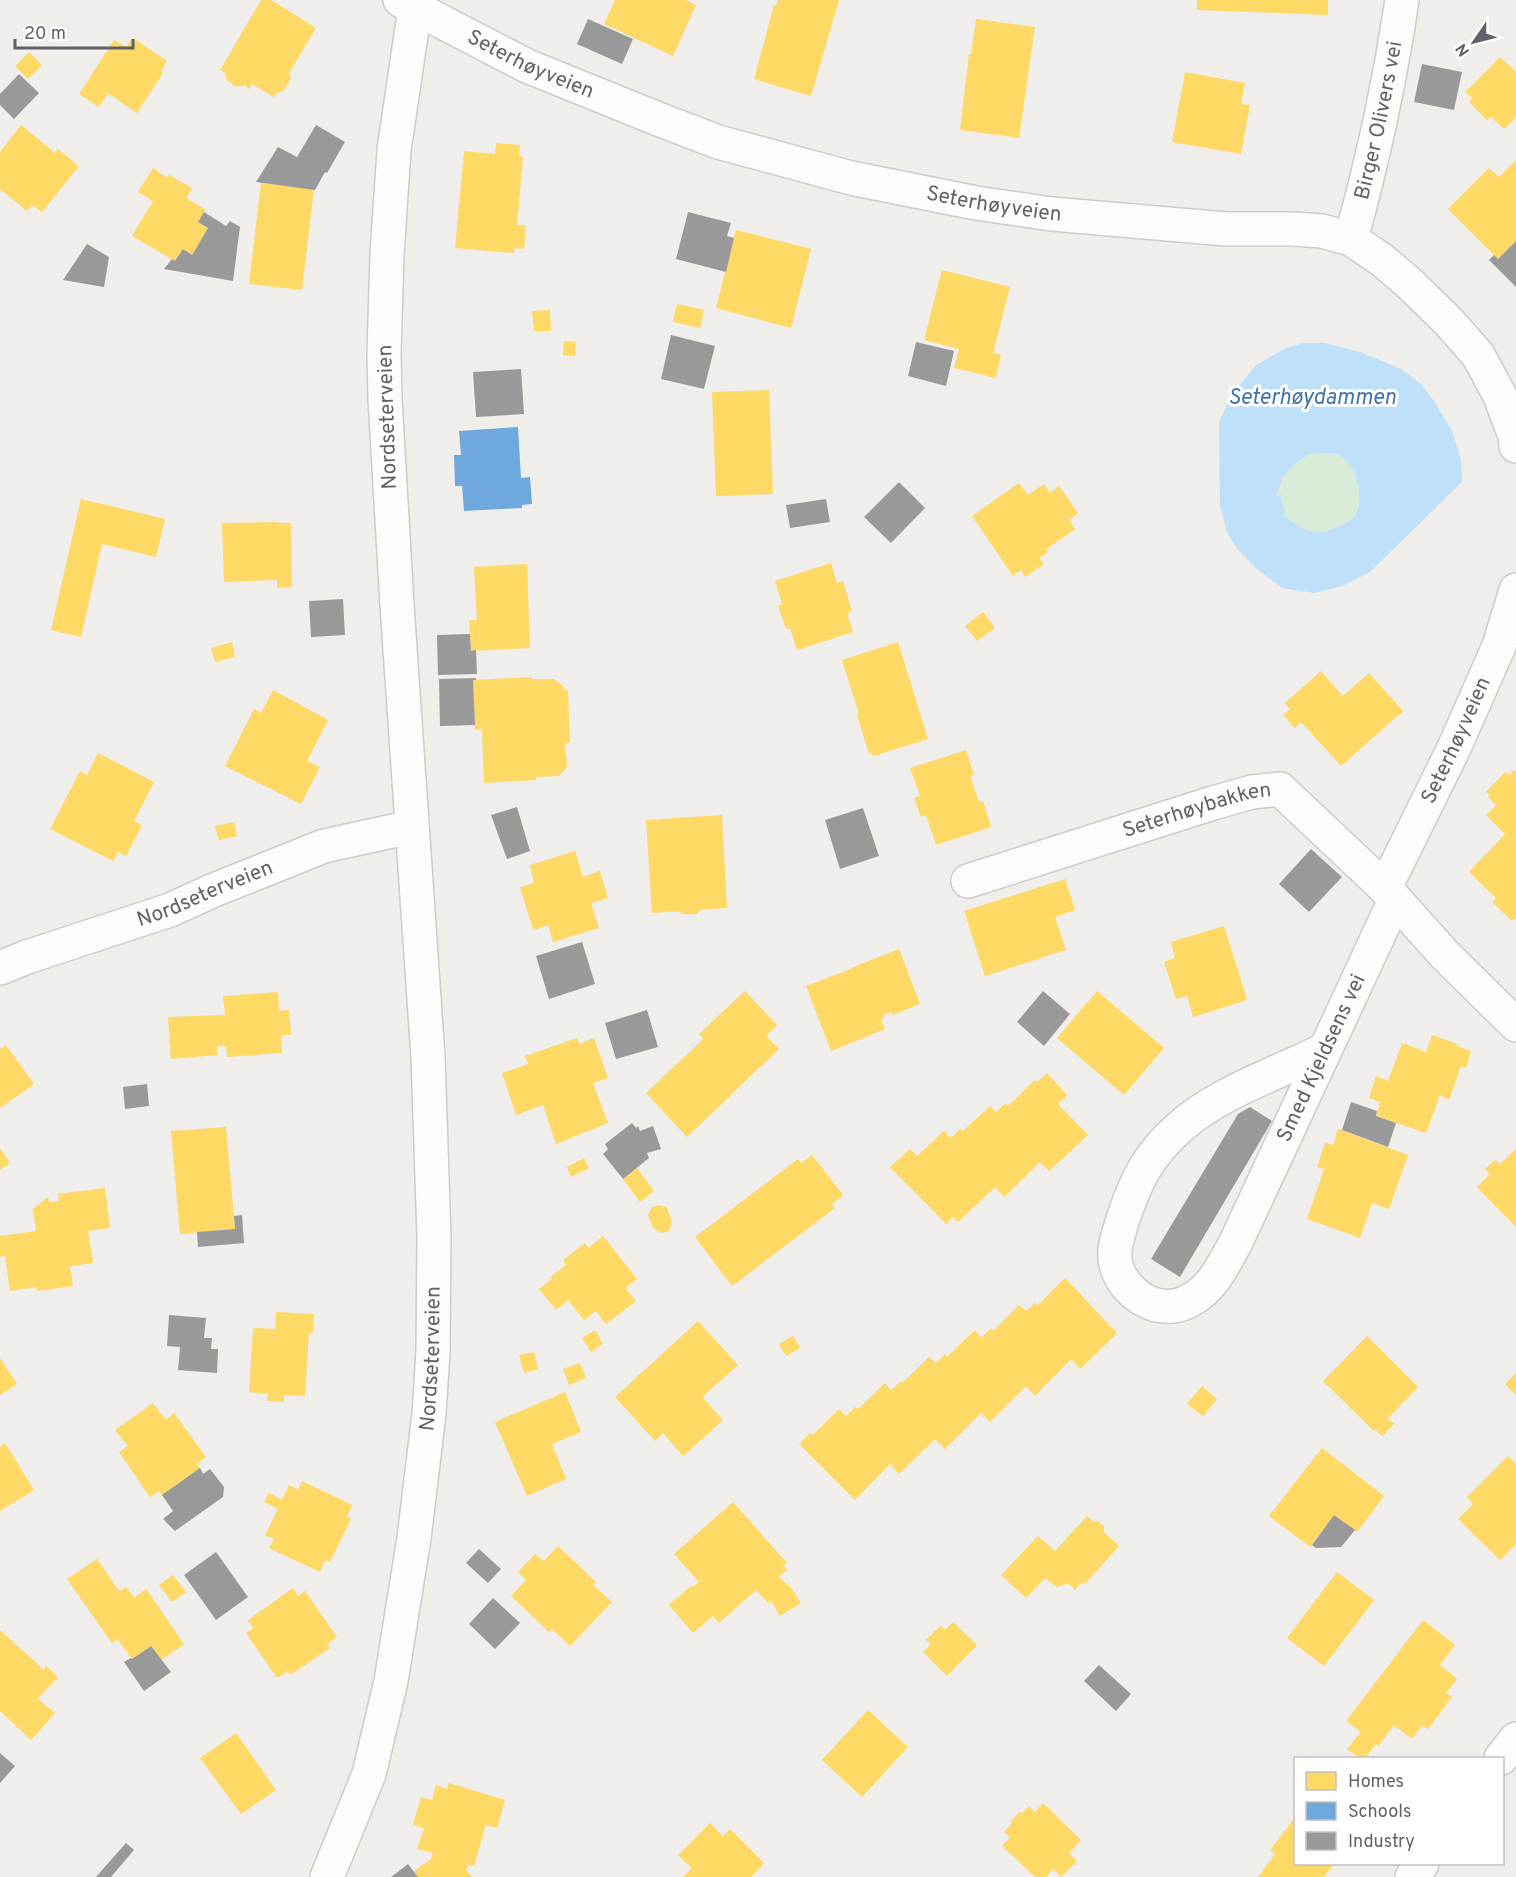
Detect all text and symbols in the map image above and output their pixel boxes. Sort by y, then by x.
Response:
scale bar [15,12,134,50]
north arrow [1444,12,1504,72]
text: 20 m [24,23,66,46]
street label: Seterhøyveien [463,24,598,105]
street label: Birger Olivers vei [1349,39,1409,202]
text: N [1452,39,1475,60]
street label: Seterhøyveien [924,180,1063,228]
street label: Nordseterveien [372,344,404,490]
water label: Seterhøydammen [1228,385,1396,412]
street label: Seterhøyveien [1415,673,1497,808]
street label: Seterhøybakken [1119,777,1273,844]
street label: Nordseterveien [133,854,277,934]
street label: Smed Kjeldsens vei [1271,970,1372,1146]
street label: Nordseterveien [414,1286,447,1433]
legend [1294,1757,1504,1865]
text: Homes [1348,1771,1404,1794]
text: Schools [1348,1801,1411,1824]
text: Industry [1348,1831,1415,1854]

